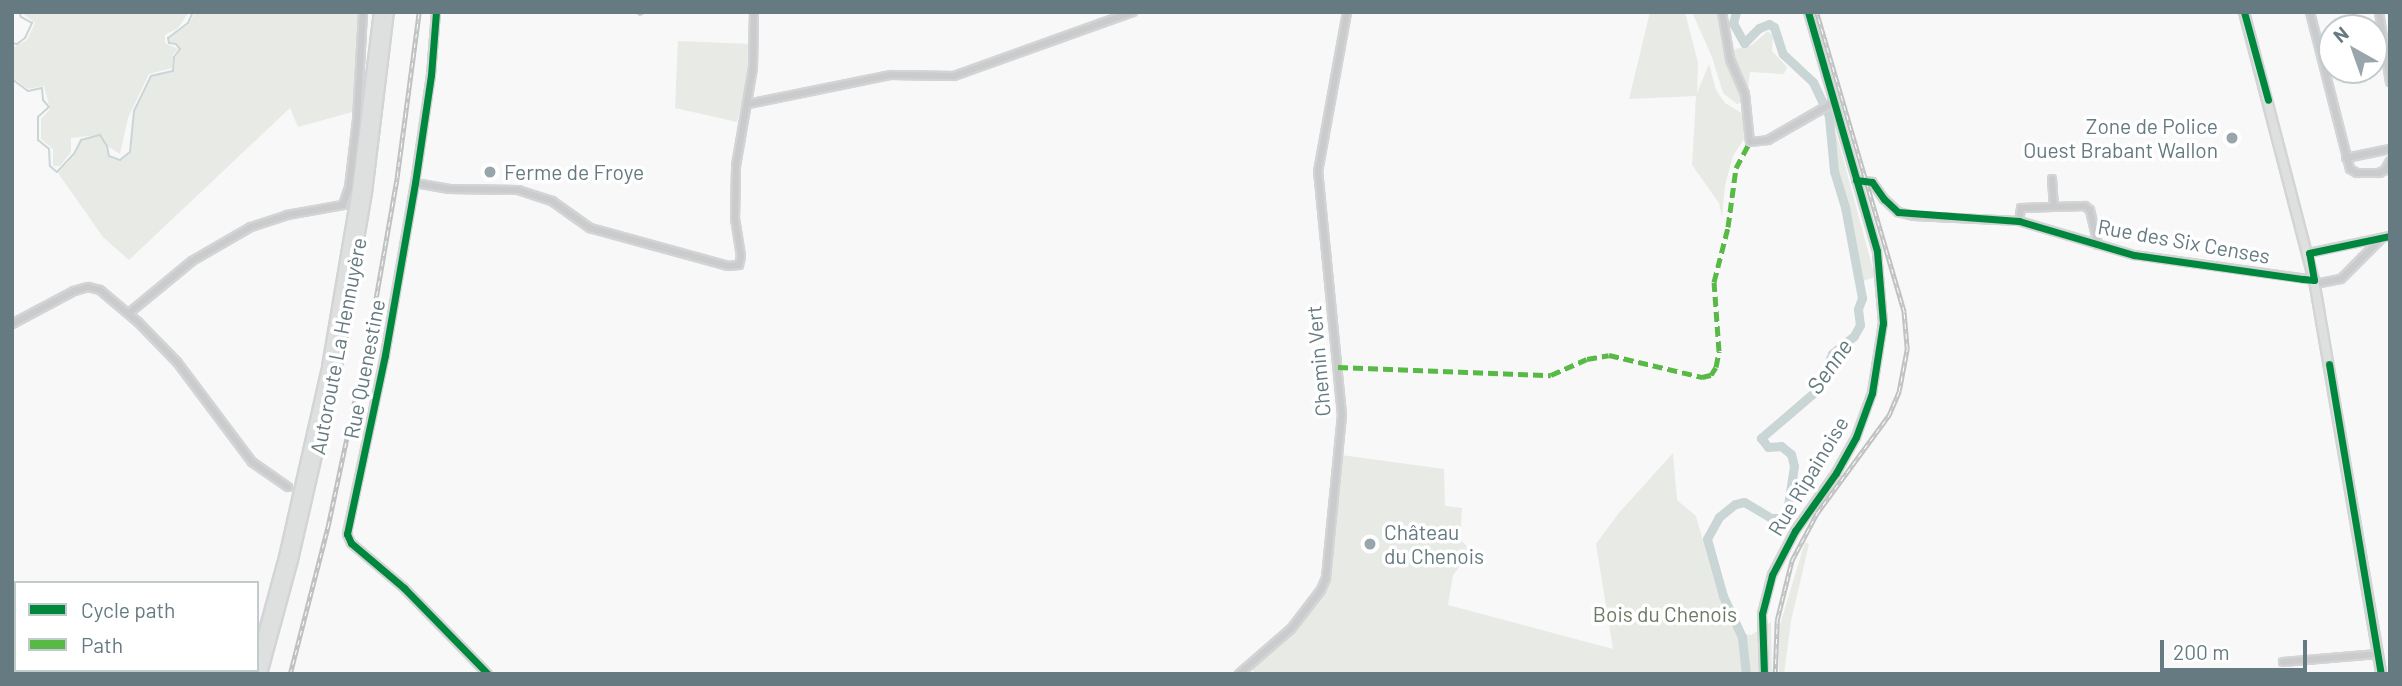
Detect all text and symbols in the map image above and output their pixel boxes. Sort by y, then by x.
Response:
north arrow [2318,14,2388,84]
text: N [2328,21,2353,47]
place label: Zone de Police Ouest Brabant Wallon [2023,113,2218,163]
marker: Zone de Police Ouest Brabant Wallon [2224,130,2240,146]
place label: Ferme de Froye [504,159,644,185]
marker: Ferme de Froye [482,164,498,180]
street label: Rue des Six Censes [2096,213,2272,269]
street label: Autoroute La Hennuyère [305,235,371,457]
street label: Rue Quenestine [338,297,390,441]
street label: Chemin Vert [1301,304,1335,418]
water label: Senne [1800,333,1858,399]
street label: Rue Ripainoise [1763,412,1853,540]
place label: Château du Chenois [1384,519,1484,569]
marker: Château du Chenois [1362,536,1378,552]
legend [14,581,259,672]
text: Cycle path [81,597,175,622]
park label: Bois du Chenois [1593,601,1737,627]
scale bar [2164,626,2311,670]
text: Path [81,632,123,657]
text: 200 m [2173,639,2230,664]

